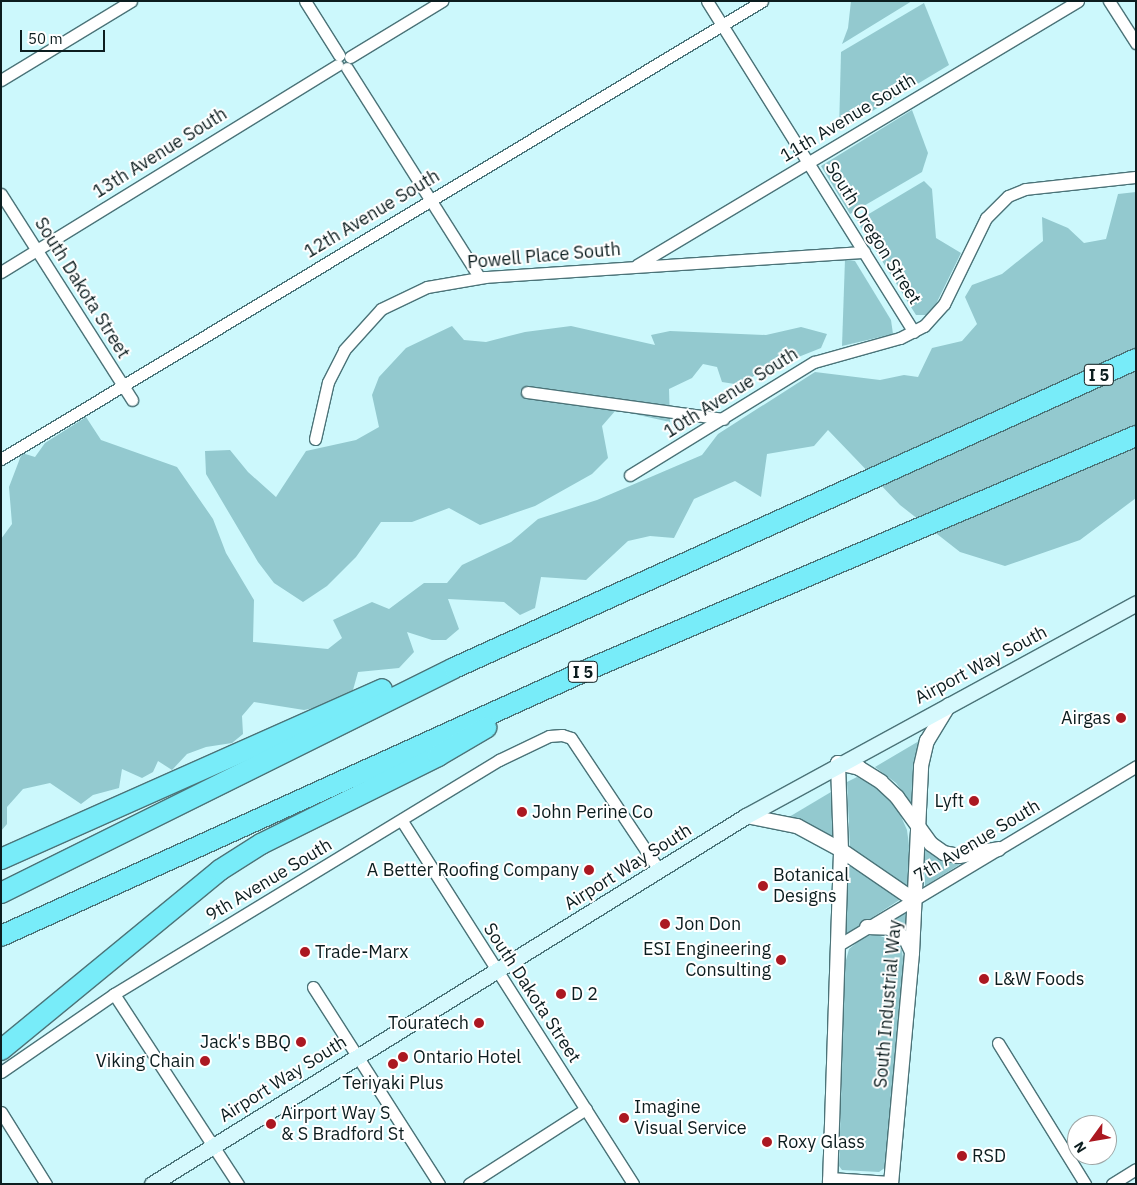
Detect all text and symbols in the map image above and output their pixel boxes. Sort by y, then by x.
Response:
scale bar [22,20,108,52]
text: 50 m [28,29,63,48]
street label: 11th Avenue South [776,69,920,167]
street label: 13th Avenue South [89,103,231,203]
street label: South Oregon Street [820,158,926,308]
street label: 12th Avenue South [300,165,444,263]
street label: South Dakota Street [30,214,134,362]
street label: Powell Place South [466,239,622,273]
street label: 10th Avenue South [660,343,802,443]
road number: I 5 [1083,362,1115,388]
street label: Airport Way South [911,621,1051,709]
road number: I 5 [567,659,599,686]
place label: Airgas [1061,707,1111,729]
marker: Airgas [1115,712,1127,724]
place label: Lyft [935,790,964,812]
street label: 7th Avenue South [910,795,1044,887]
marker: Lyft [968,795,980,807]
place label: John Perine Co [532,801,653,823]
marker: John Perine Co [516,806,528,818]
street label: Airport Way South [560,819,696,915]
street label: 9th Avenue South [202,834,336,926]
place label: A Better Roofing Company [367,859,579,881]
marker: A Better Roofing Company [583,864,595,876]
place label: Botanical Designs [773,865,849,908]
marker: Botanical Designs [757,880,769,892]
place label: Jon Don [675,913,741,935]
marker: Jon Don [659,918,671,930]
street label: South Dakota Street [479,919,585,1067]
street label: South Industrial Way [870,919,906,1089]
place label: ESI Engineering Consulting [643,939,771,982]
place label: Trade-Marx [315,941,408,963]
marker: Trade-Marx [299,946,311,958]
marker: ESI Engineering Consulting [775,954,787,966]
place label: L&W Foods [994,968,1084,990]
marker: L&W Foods [978,973,990,985]
place label: D 2 [571,983,598,1005]
marker: D 2 [555,988,567,1000]
place label: Touratech [388,1012,469,1034]
marker: Touratech [473,1017,485,1029]
place label: Jack's BBQ [200,1031,291,1053]
street label: Airport Way South [215,1031,351,1127]
marker: Jack's BBQ [295,1036,307,1048]
place label: Ontario Hotel [413,1046,521,1068]
place label: Viking Chain [96,1050,195,1072]
marker: Ontario Hotel [397,1051,409,1063]
marker: Viking Chain [199,1055,211,1067]
marker: Teriyaki Plus [387,1058,399,1070]
place label: Teriyaki Plus [342,1072,444,1094]
place label: Imagine Visual Service [634,1097,747,1140]
place label: Airport Way S & S Bradford St [281,1103,405,1146]
marker: Imagine Visual Service [618,1112,630,1124]
north arrow [1067,1115,1117,1165]
marker: Airport Way S & S Bradford St [265,1118,277,1130]
place label: Roxy Glass [777,1131,865,1153]
marker: Roxy Glass [761,1136,773,1148]
text: N [1070,1138,1090,1156]
place label: RSD [972,1145,1006,1167]
marker: RSD [956,1150,968,1162]

